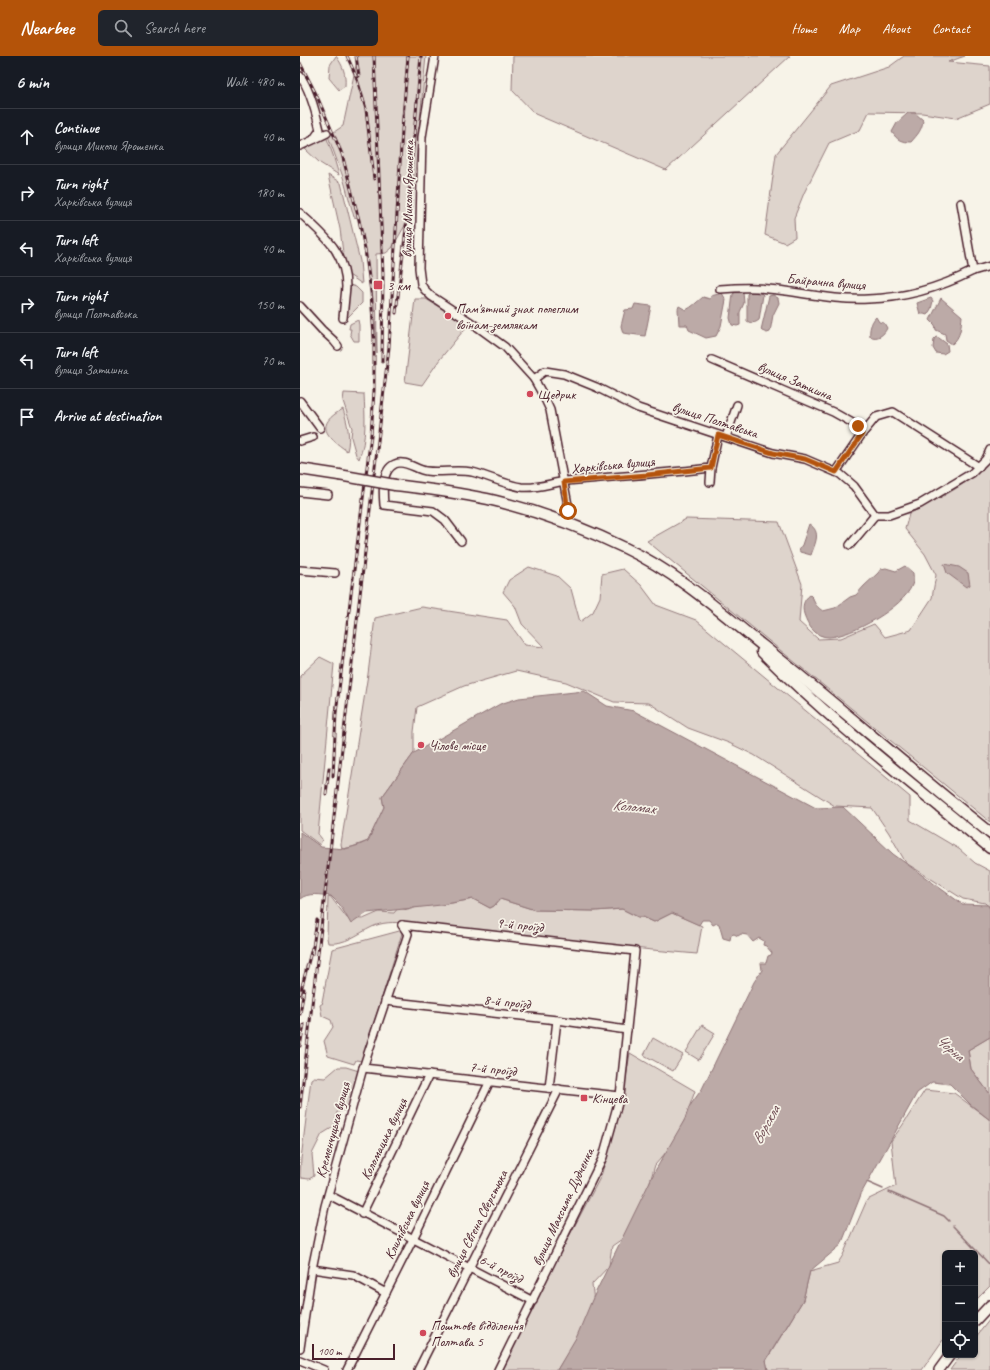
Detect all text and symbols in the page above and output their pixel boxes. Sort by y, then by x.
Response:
search box [98,10,378,46]
text: Nearbee [20,16,74,40]
icon: search [112,17,134,39]
text: Search here [144,19,205,38]
text: Home [791,20,817,37]
text: Map [839,20,860,37]
text: About [882,20,910,37]
text: Contact [932,20,970,37]
text: 6 min [16,72,49,93]
text: Walk · 480 m [225,74,284,90]
text: Continue [54,119,99,138]
icon: ahead [16,126,38,148]
text: 40 m [262,129,284,145]
text: вулиця Миколи Ярошенка [54,138,163,154]
street label: вулиця Миколи Ярошенка [398,139,418,258]
text: Turn right [54,175,107,194]
icon: right [16,182,38,204]
text: 180 m [256,185,284,201]
text: Харківська вулиця [54,194,132,210]
text: Turn left [54,231,97,250]
icon: left [16,238,38,260]
text: 40 m [262,241,284,257]
text: Харківська вулиця [54,250,132,266]
street label: Байрачна вулиця [786,270,867,294]
place label: 3 км [387,277,412,294]
marker: 3 км [372,279,384,291]
text: Turn right [54,287,107,306]
icon: right [16,294,38,316]
text: 150 m [256,297,284,313]
place label: Пам'ятний знак полеглим воїнам-землякам [456,300,579,333]
text: вулиця Полтавська [54,306,137,322]
marker: Пам'ятний знак полеглим воїнам-землякам [443,311,453,321]
text: Turn left [54,343,97,362]
icon: left [16,350,38,372]
text: 70 m [262,353,284,369]
street label: вулиця Затишна [755,358,836,405]
text: вулиця Затишна [54,362,128,378]
place label: Щедрик [538,386,577,403]
marker: Щедрик [525,389,535,399]
street label: вулиця Полтавська [670,398,761,442]
icon: arrive [16,406,38,428]
text: Arrive at destination [54,407,161,426]
route end [849,417,867,435]
street label: Харківська вулиця [571,453,656,477]
route start [559,502,577,520]
place label: Чілове місце [429,737,487,754]
marker: Чілове місце [416,740,426,750]
water label: Коломак [612,795,659,819]
street label: 9-й проїзд [496,914,546,936]
street label: 8-й проїзд [483,991,533,1013]
water label: Чорна [932,1031,969,1067]
street label: 7-й проїзд [469,1058,519,1080]
street label: Кременчуцька вулиця [312,1079,354,1180]
place label: Кінцева [592,1090,629,1107]
marker: Кінцева [579,1093,589,1103]
street label: Коломацька вулиця [357,1095,411,1183]
water label: Ворскла [748,1101,785,1148]
street label: вулиця Максима Дудченка [528,1144,598,1268]
street label: вулиця Євгена Сверстюка [443,1166,512,1281]
street label: Климівська вулиця [381,1177,434,1262]
map controls [942,1250,978,1358]
button: + [942,1250,978,1286]
street label: 6-й проїзд [476,1251,527,1288]
button: − [942,1286,978,1322]
place label: Поштове відділення Полтава 5 [431,1317,524,1350]
button: locate [942,1322,978,1358]
marker: Поштове відділення Полтава 5 [418,1328,428,1338]
scale bar [312,1342,395,1361]
text: 100 m [318,1344,342,1358]

